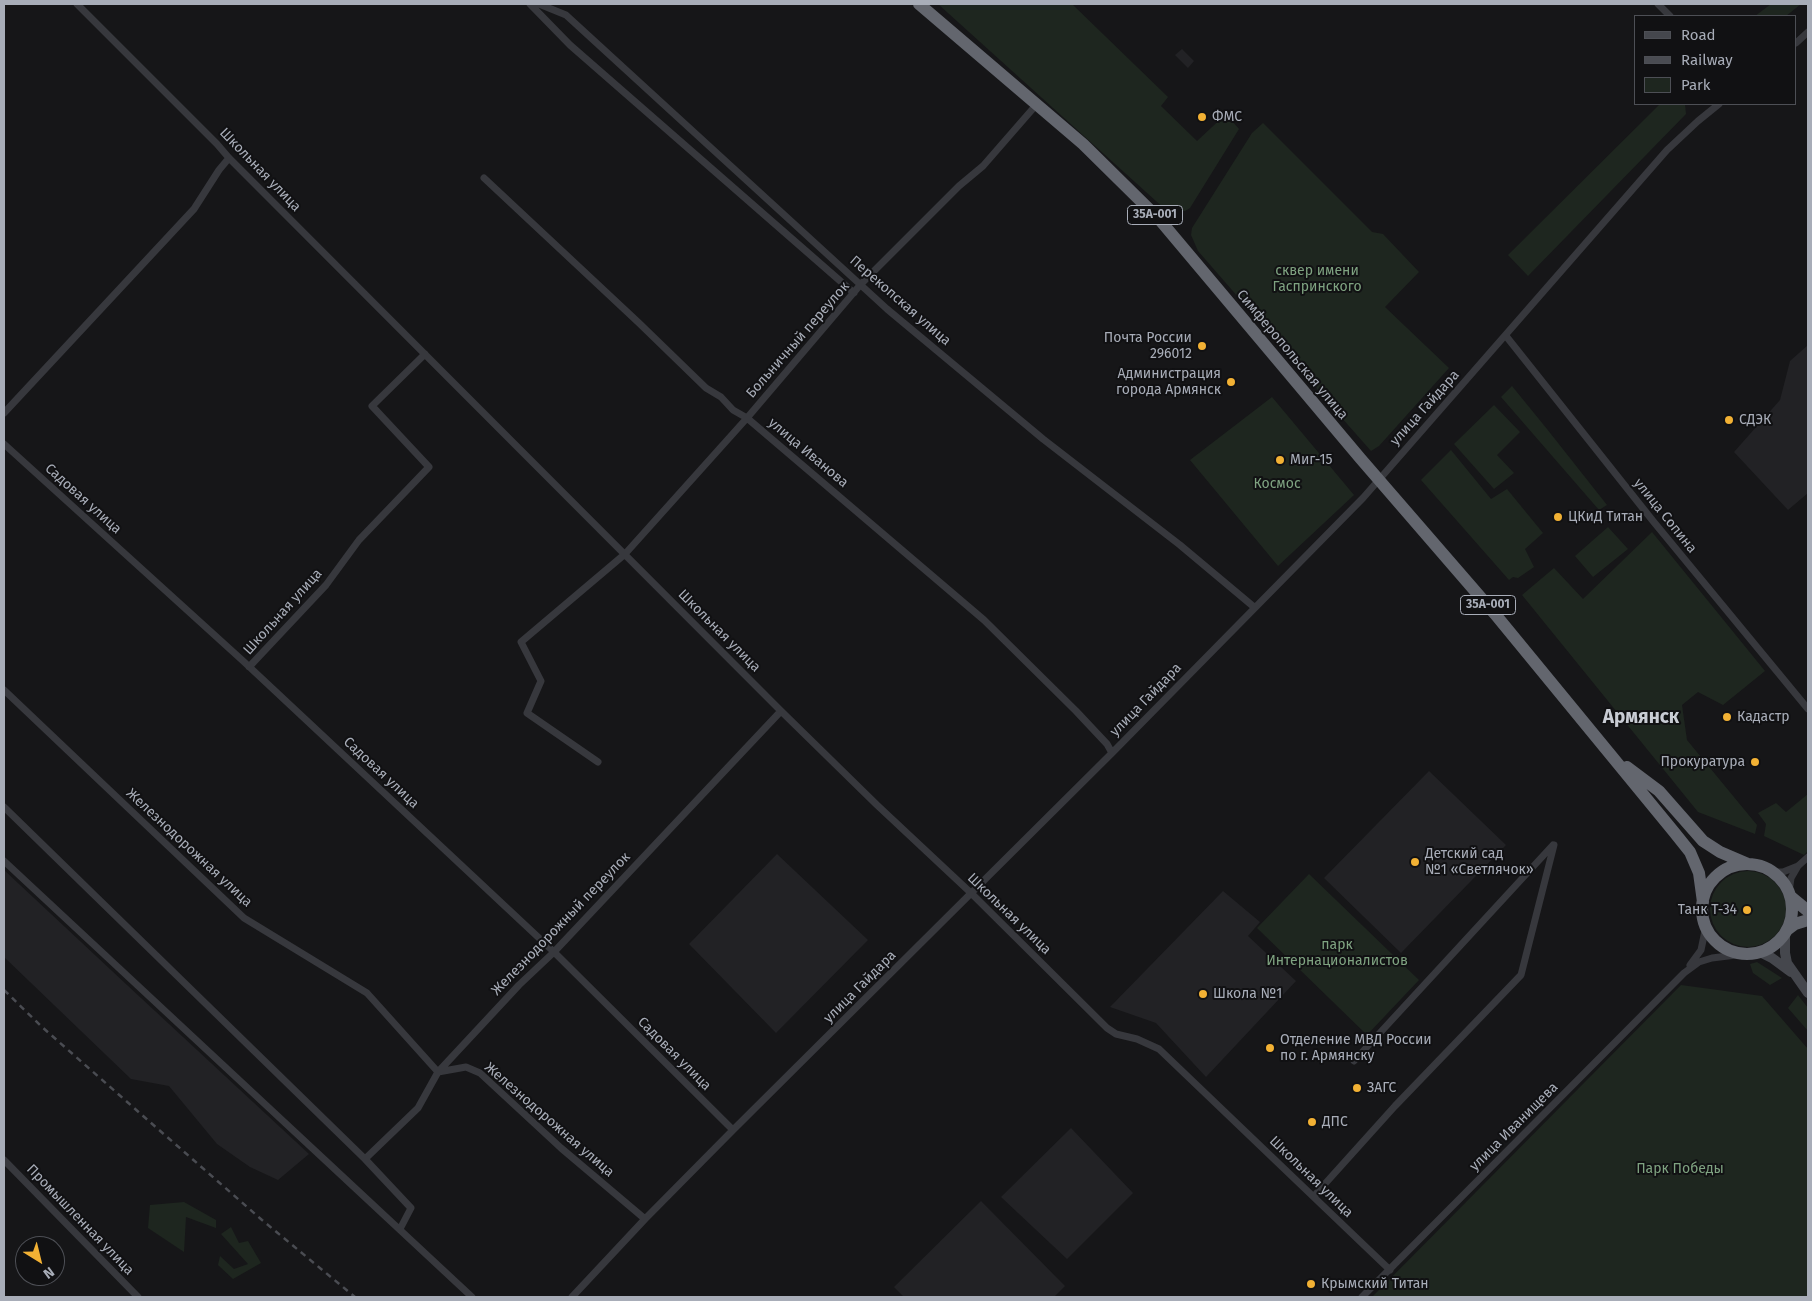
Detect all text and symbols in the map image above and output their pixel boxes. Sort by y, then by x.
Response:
legend [1634,15,1797,105]
text: Road [1681,26,1716,44]
text: Railway [1681,51,1733,69]
text: Park [1681,76,1711,94]
place label: ФМС [1212,109,1242,125]
marker: ФМС [1196,111,1208,123]
street label: Школьная улица [216,125,304,215]
road number: 35А-001 [1128,206,1182,224]
street label: Перекопская улица [846,253,954,349]
park label: сквер имени Гаспринского [1272,263,1362,296]
street label: Больничный переулок [743,278,853,402]
street label: Симферопольская улица [1233,287,1351,423]
place label: Почта России 296012 [1104,330,1192,362]
marker: Почта России 296012 [1196,340,1208,352]
place label: Администрация города Армянск [1116,366,1221,398]
street label: улица Гайдара [1387,367,1463,449]
marker: Администрация города Армянск [1225,376,1237,388]
place label: СДЭК [1739,412,1771,428]
marker: СДЭК [1723,414,1735,426]
street label: улица Иванова [764,415,852,491]
place label: Миг-15 [1290,452,1332,468]
marker: Миг-15 [1274,454,1286,466]
street label: Садовая улица [41,460,125,538]
street label: улица Сопина [1630,475,1700,557]
park label: Космос [1253,476,1301,492]
place label: ЦКиД Титан [1568,509,1643,525]
marker: ЦКиД Титан [1552,511,1564,523]
street label: Школьная улица [240,566,326,658]
street label: Школьная улица [674,586,764,676]
road number: 35А-001 [1460,596,1516,614]
street label: улица Гайдара [1107,660,1185,740]
district label: Армянск [1603,707,1679,729]
place label: Кадастр [1737,709,1790,725]
marker: Кадастр [1721,711,1733,723]
street label: Садовая улица [340,734,422,812]
place label: Прокуратура [1660,754,1745,770]
marker: Прокуратура [1749,756,1761,768]
street label: Железнодорожная улица [122,785,256,911]
place label: Детский сад №1 «Светлячок» [1425,846,1534,879]
street label: Железнодорожный переулок [488,849,634,999]
marker: Детский сад №1 «Светлячок» [1409,856,1421,868]
street label: Школьная улица [964,870,1054,958]
place label: Танк Т-34 [1678,902,1737,918]
marker: Танк Т-34 [1741,904,1753,916]
park label: парк Интернационалистов [1266,937,1408,970]
street label: улица Гайдара [820,947,900,1027]
place label: Школа №1 [1213,986,1282,1002]
marker: Школа №1 [1197,988,1209,1000]
street label: Садовая улица [634,1014,714,1094]
place label: Отделение МВД России по г. Армянску [1280,1032,1432,1064]
marker: Отделение МВД России по г. Армянску [1264,1042,1276,1054]
street label: Железнодорожная улица [481,1059,617,1181]
street label: улица Иванищева [1466,1079,1562,1175]
place label: ЗАГС [1367,1080,1396,1096]
marker: ЗАГС [1351,1082,1363,1094]
place label: ДПС [1322,1114,1348,1130]
marker: ДПС [1306,1116,1318,1128]
street label: Школьная улица [1266,1133,1356,1221]
street label: Промышленная улица [23,1161,137,1279]
park label: Парк Победы [1636,1161,1724,1177]
north arrow [15,1236,65,1286]
text: N [40,1263,57,1282]
place label: Крымский Титан [1321,1276,1429,1292]
marker: Крымский Титан [1305,1278,1317,1290]

